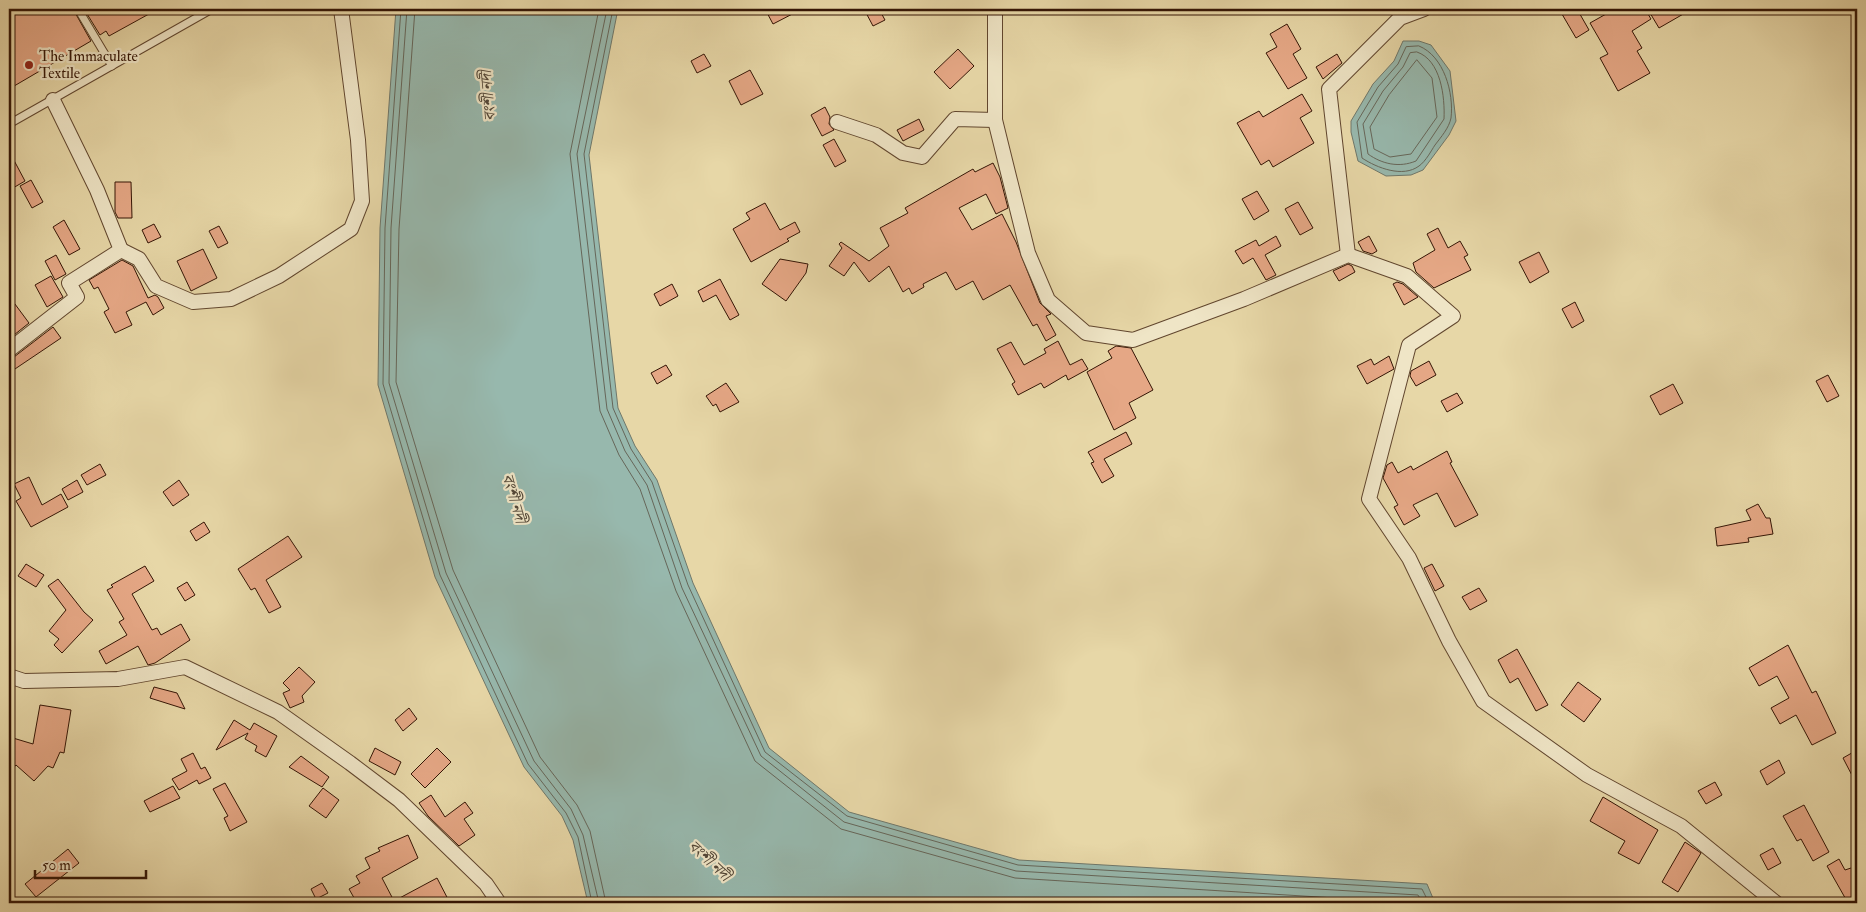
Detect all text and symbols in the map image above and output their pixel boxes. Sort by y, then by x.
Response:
place label: The Immaculate Textile [39,47,138,83]
marker: The Immaculate Textile [23,59,35,71]
water label: বংশী নদী [476,68,500,122]
water label: বংশী নদী [497,471,531,527]
water label: বংশী নদী [684,836,736,886]
scale bar [35,847,146,879]
text: 50 m [42,856,71,875]

